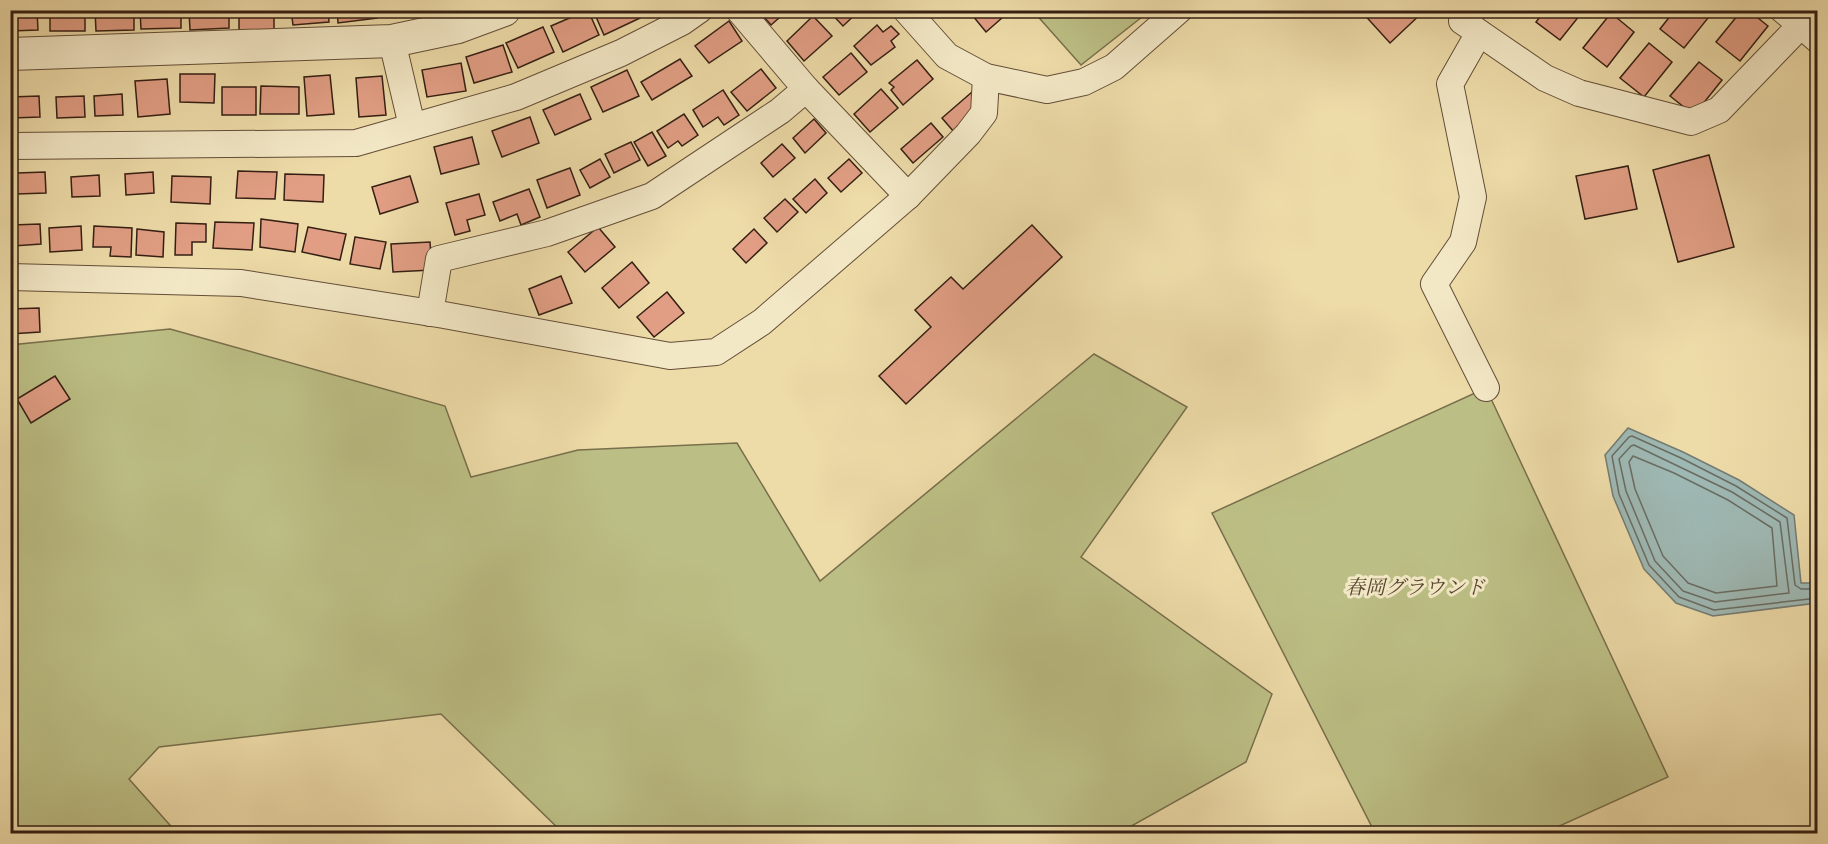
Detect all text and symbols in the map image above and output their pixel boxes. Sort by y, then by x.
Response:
park label: 春岡グラウンド [1345,572,1486,601]

